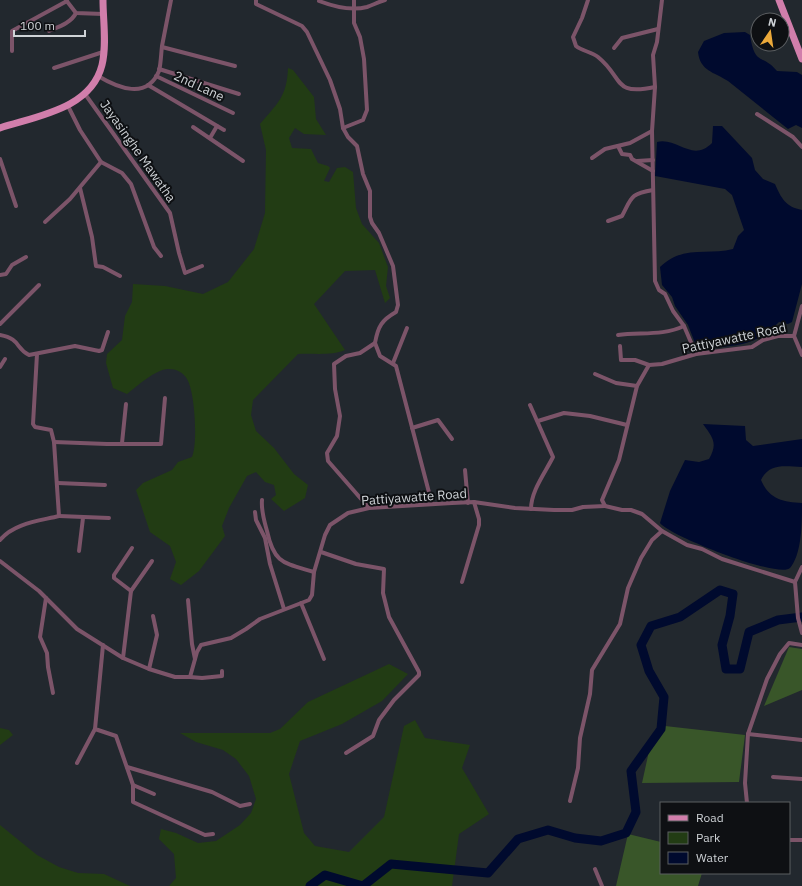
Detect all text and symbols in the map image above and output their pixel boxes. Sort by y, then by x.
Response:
scale bar [14,12,85,38]
north arrow [750,12,790,52]
text: N [767,15,778,30]
text: 100 m [20,18,55,33]
street label: 2nd Lane [171,67,227,105]
street label: Jayasinghe Mawatha [96,96,180,206]
street label: Pattiyawatte Road [680,319,788,357]
street label: Pattiyawatte Road [361,485,467,509]
legend [660,802,790,874]
text: Road [696,810,724,825]
text: Park [696,830,721,845]
text: Water [696,850,729,865]

